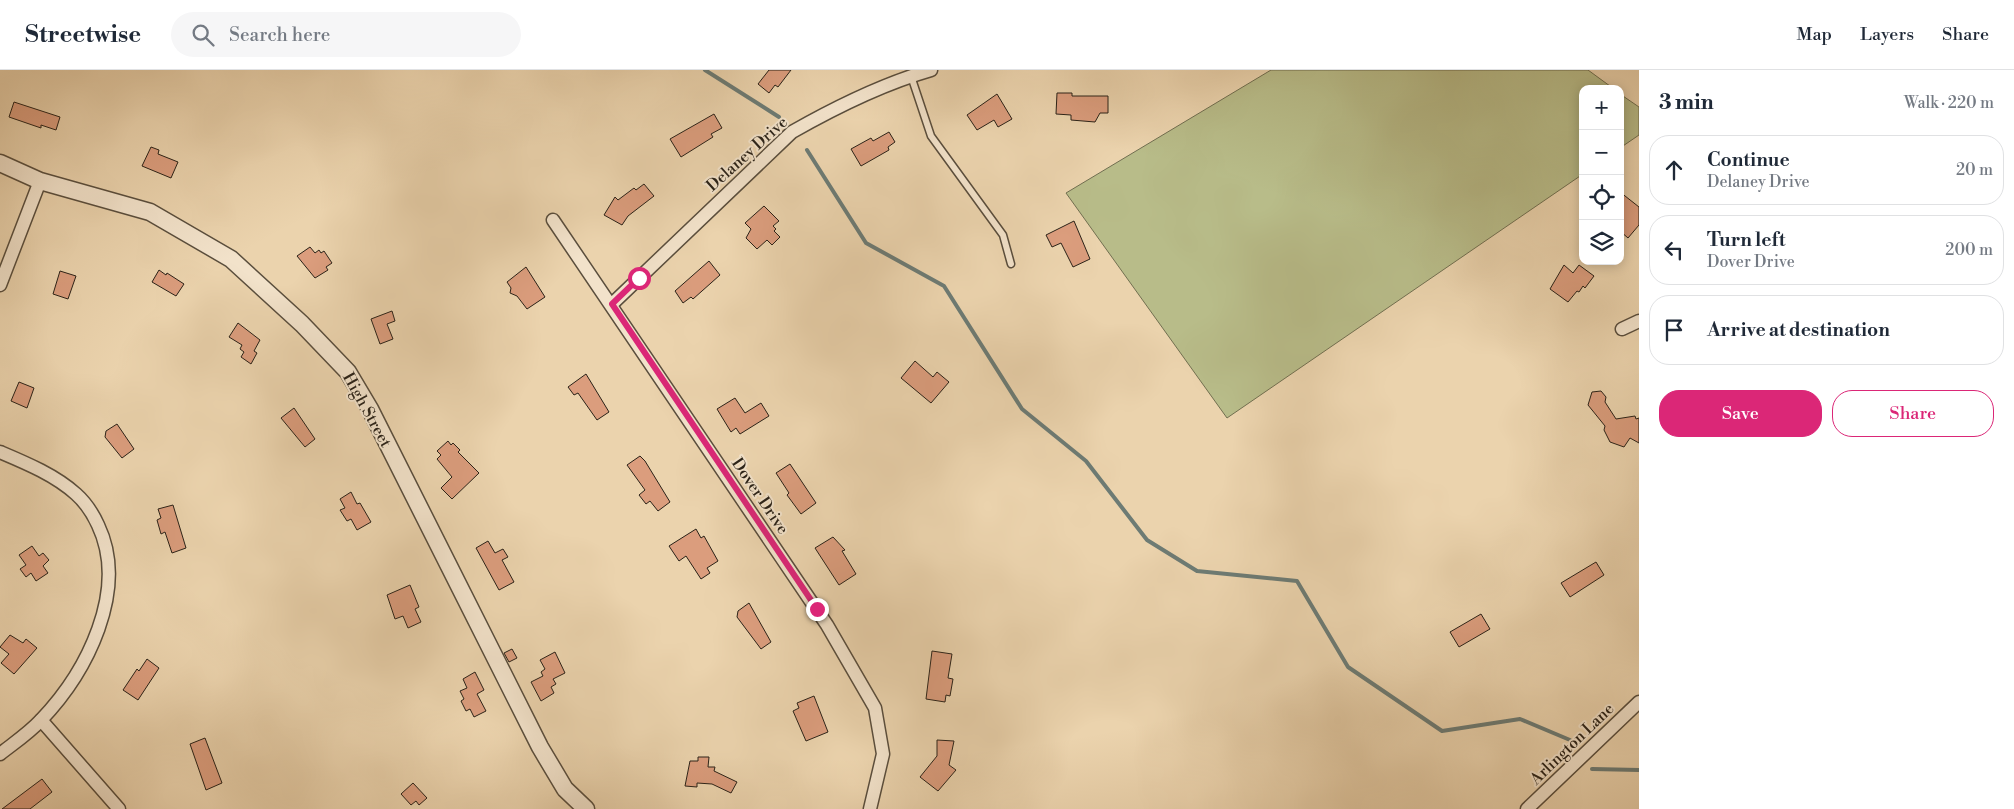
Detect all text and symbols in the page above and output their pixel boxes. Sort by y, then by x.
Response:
search box [171,12,521,57]
text: Streetwise [25,20,141,50]
icon: search [189,21,217,49]
text: Search here [229,23,330,47]
text: Map [1797,23,1832,46]
text: Layers [1860,23,1914,46]
text: Share [1942,23,1989,46]
map controls [1579,85,1624,265]
button: + [1579,85,1624,130]
text: 3 min [1659,90,1714,116]
text: Walk · 220 m [1904,93,1994,113]
street label: Delaney Drive [702,112,792,196]
button: − [1579,130,1624,175]
text: Continue [1707,148,1790,172]
icon: ahead [1660,156,1688,184]
text: 20 m [1956,160,1993,180]
text: Delaney Drive [1707,172,1810,192]
button: locate [1579,175,1624,220]
button: layers [1579,220,1624,265]
text: Turn left [1707,228,1786,252]
icon: left [1660,236,1688,264]
text: 200 m [1945,240,1993,260]
text: Dover Drive [1707,252,1795,272]
route start [628,267,651,290]
icon: arrive [1660,316,1688,344]
text: Arrive at destination [1707,318,1890,342]
street label: High Street [338,369,396,451]
button: Save [1659,390,1822,437]
button: Share [1832,390,1994,437]
street label: Dover Drive [727,454,793,538]
route end [806,598,829,621]
street label: Arlington Lane [1525,699,1618,790]

